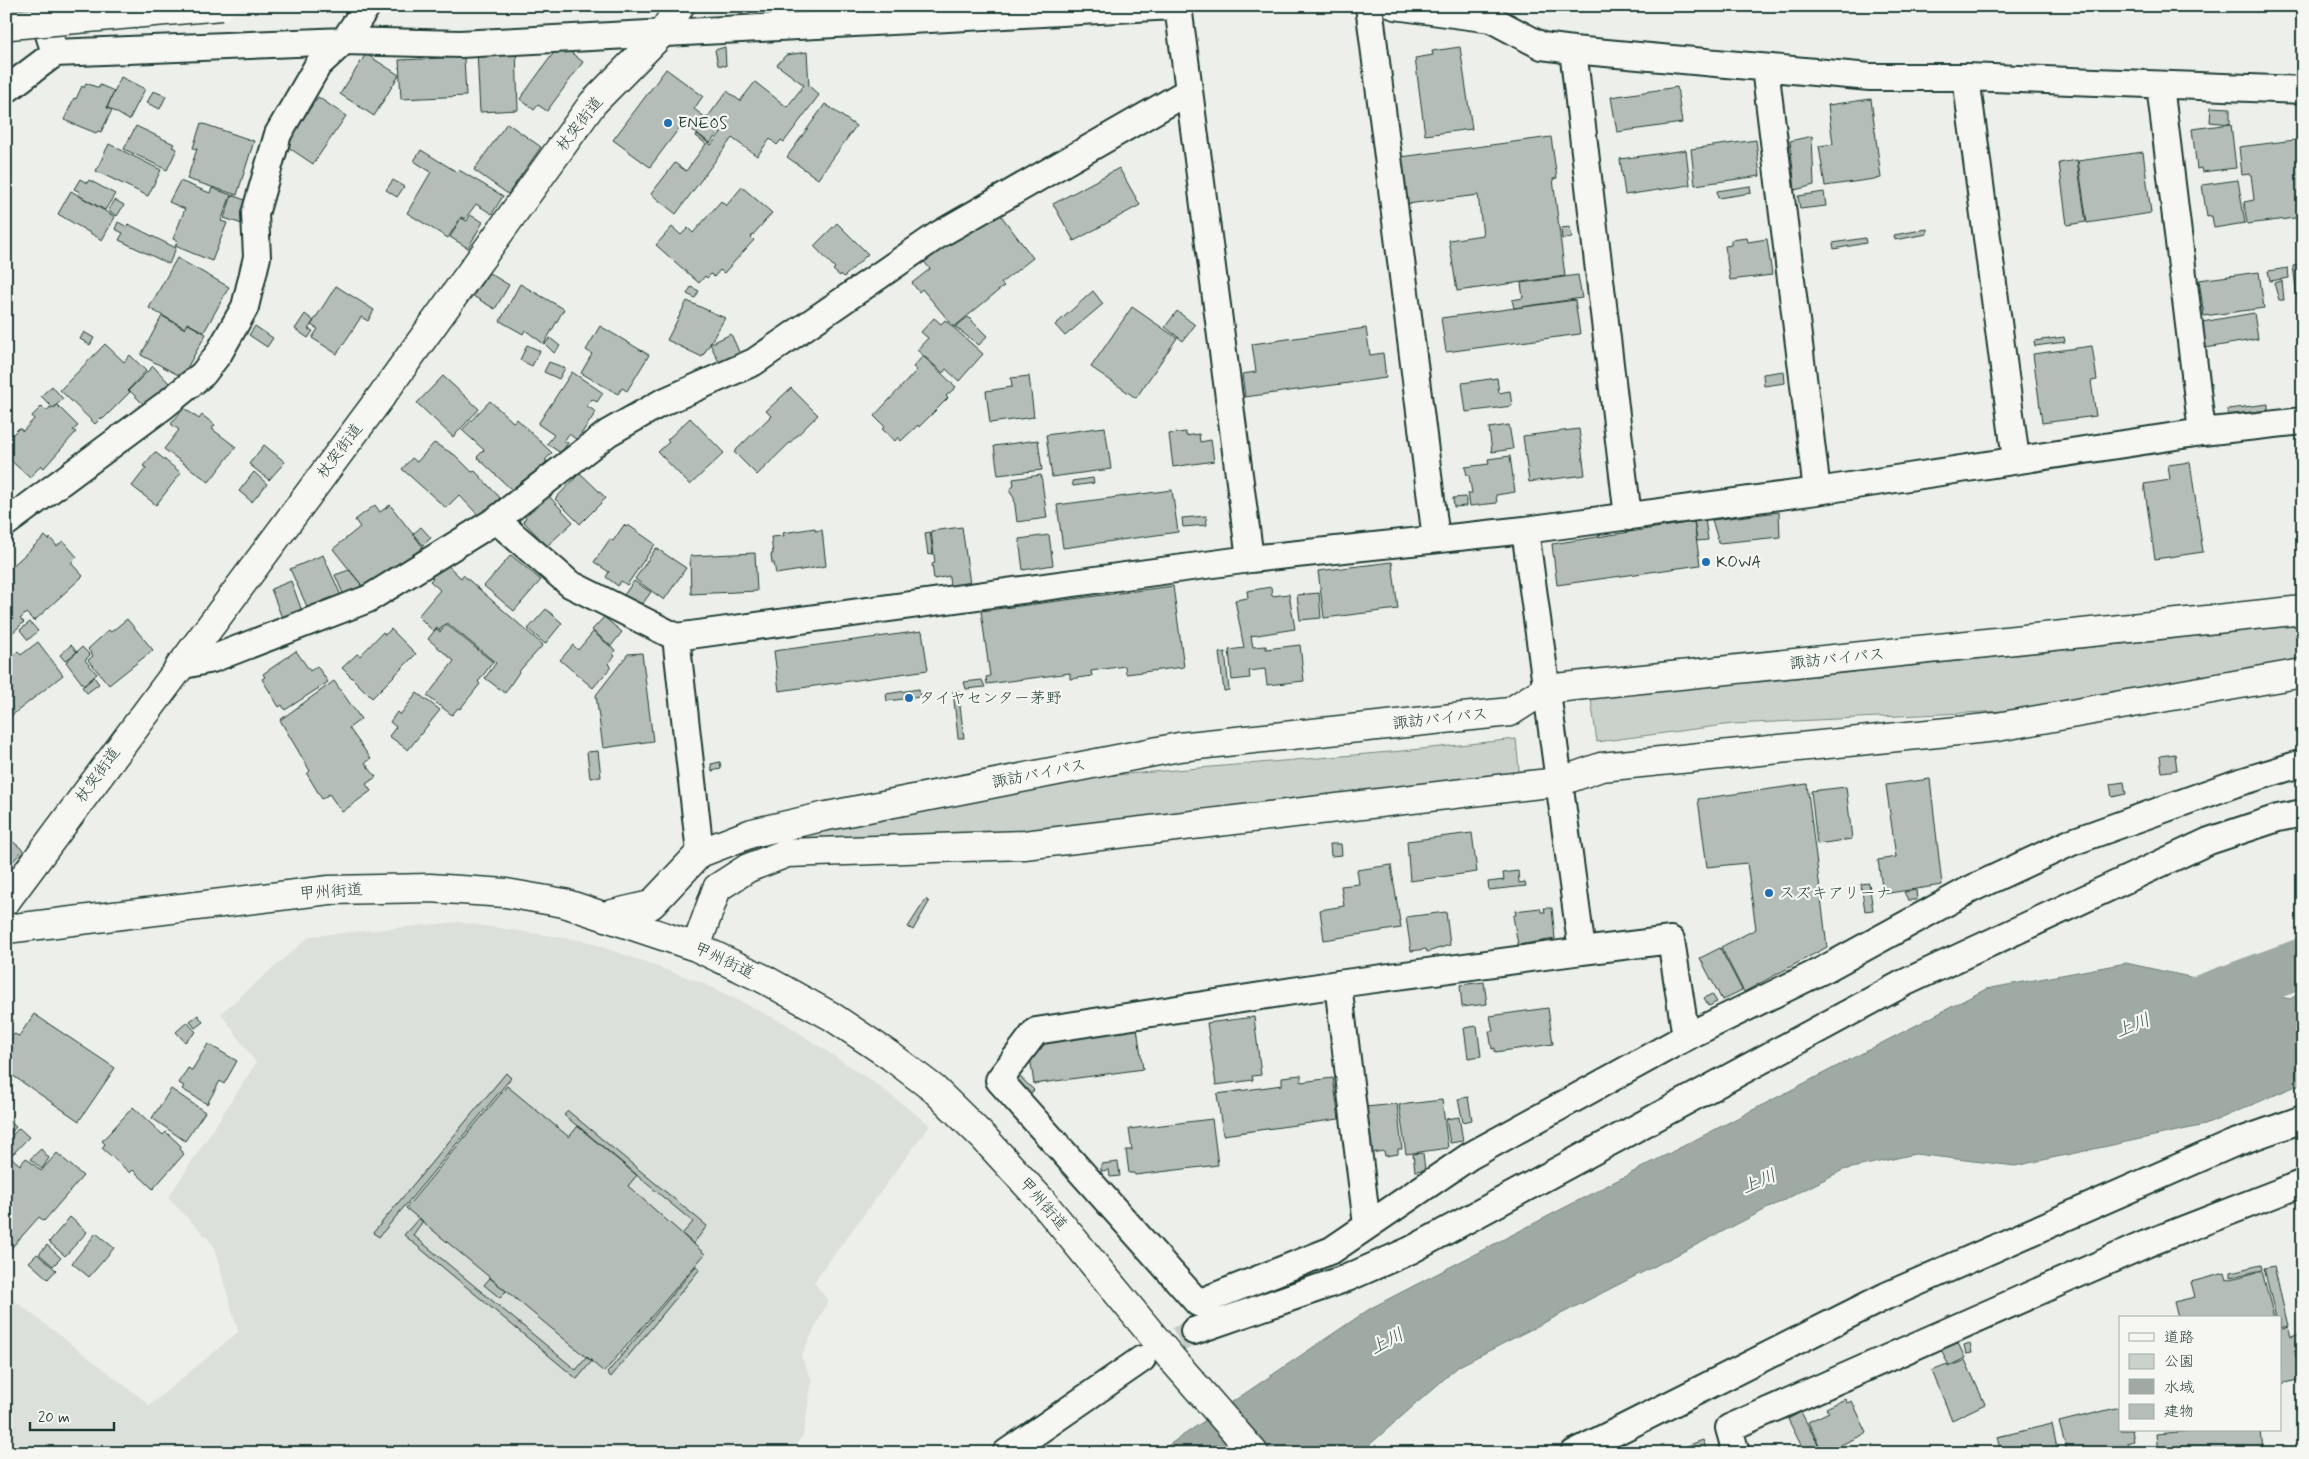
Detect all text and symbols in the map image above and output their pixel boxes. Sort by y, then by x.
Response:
street label: 杖突街道 [552,92,608,156]
place label: ENEOS [678,113,727,134]
marker: ENEOS [662,117,674,129]
street label: 杖突街道 [312,419,368,483]
place label: KOWA [1716,552,1761,573]
marker: KOWA [1700,556,1712,568]
street label: 諏訪バイパス [1788,644,1886,674]
place label: タイヤセンター茅野 [919,688,1062,709]
marker: タイヤセンター茅野 [903,692,915,704]
street label: 諏訪バイパス [1391,704,1489,734]
street label: 杖突街道 [71,743,125,807]
street label: 諏訪バイパス [990,755,1088,793]
street label: 甲州街道 [298,879,364,905]
place label: スズキアリーナ [1779,883,1892,904]
marker: スズキアリーナ [1763,887,1775,899]
street label: 甲州街道 [691,938,757,984]
water label: 上川 [2112,1008,2154,1044]
water label: 上川 [1738,1164,1780,1200]
street label: 甲州街道 [1014,1173,1072,1235]
legend [2119,1316,2282,1432]
water label: 上川 [1365,1323,1409,1361]
text: 道路 [2164,1328,2194,1348]
text: 公園 [2164,1352,2194,1372]
text: 水域 [2164,1378,2194,1398]
scale bar [30,1399,114,1431]
text: 建物 [2164,1402,2194,1422]
text: 20 m [38,1408,70,1428]

